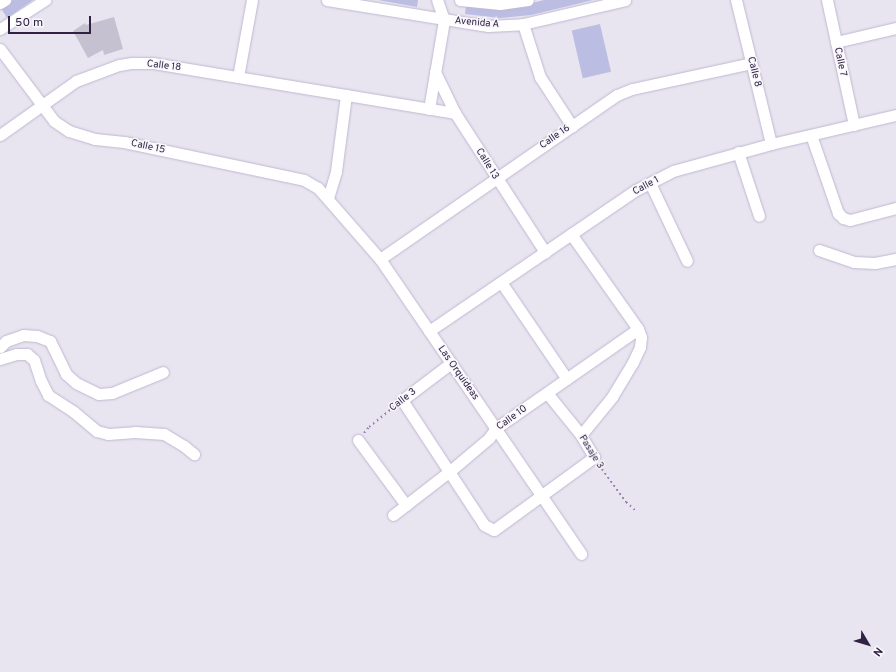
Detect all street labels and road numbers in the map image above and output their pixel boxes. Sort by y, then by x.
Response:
street label: Avenida A [454,15,500,31]
street label: Calle 7 [831,46,849,78]
street label: Calle 8 [744,56,764,88]
street label: Calle 18 [146,58,182,74]
street label: Calle 16 [537,122,573,152]
street label: Calle 15 [130,138,166,156]
street label: Calle 13 [473,146,501,182]
street label: Calle 1 [631,174,661,198]
street label: Las Orquideas [435,344,481,402]
street label: Calle 3 [387,386,419,414]
street label: Calle 10 [494,403,530,433]
street label: Pasaje 3 [576,433,606,471]

